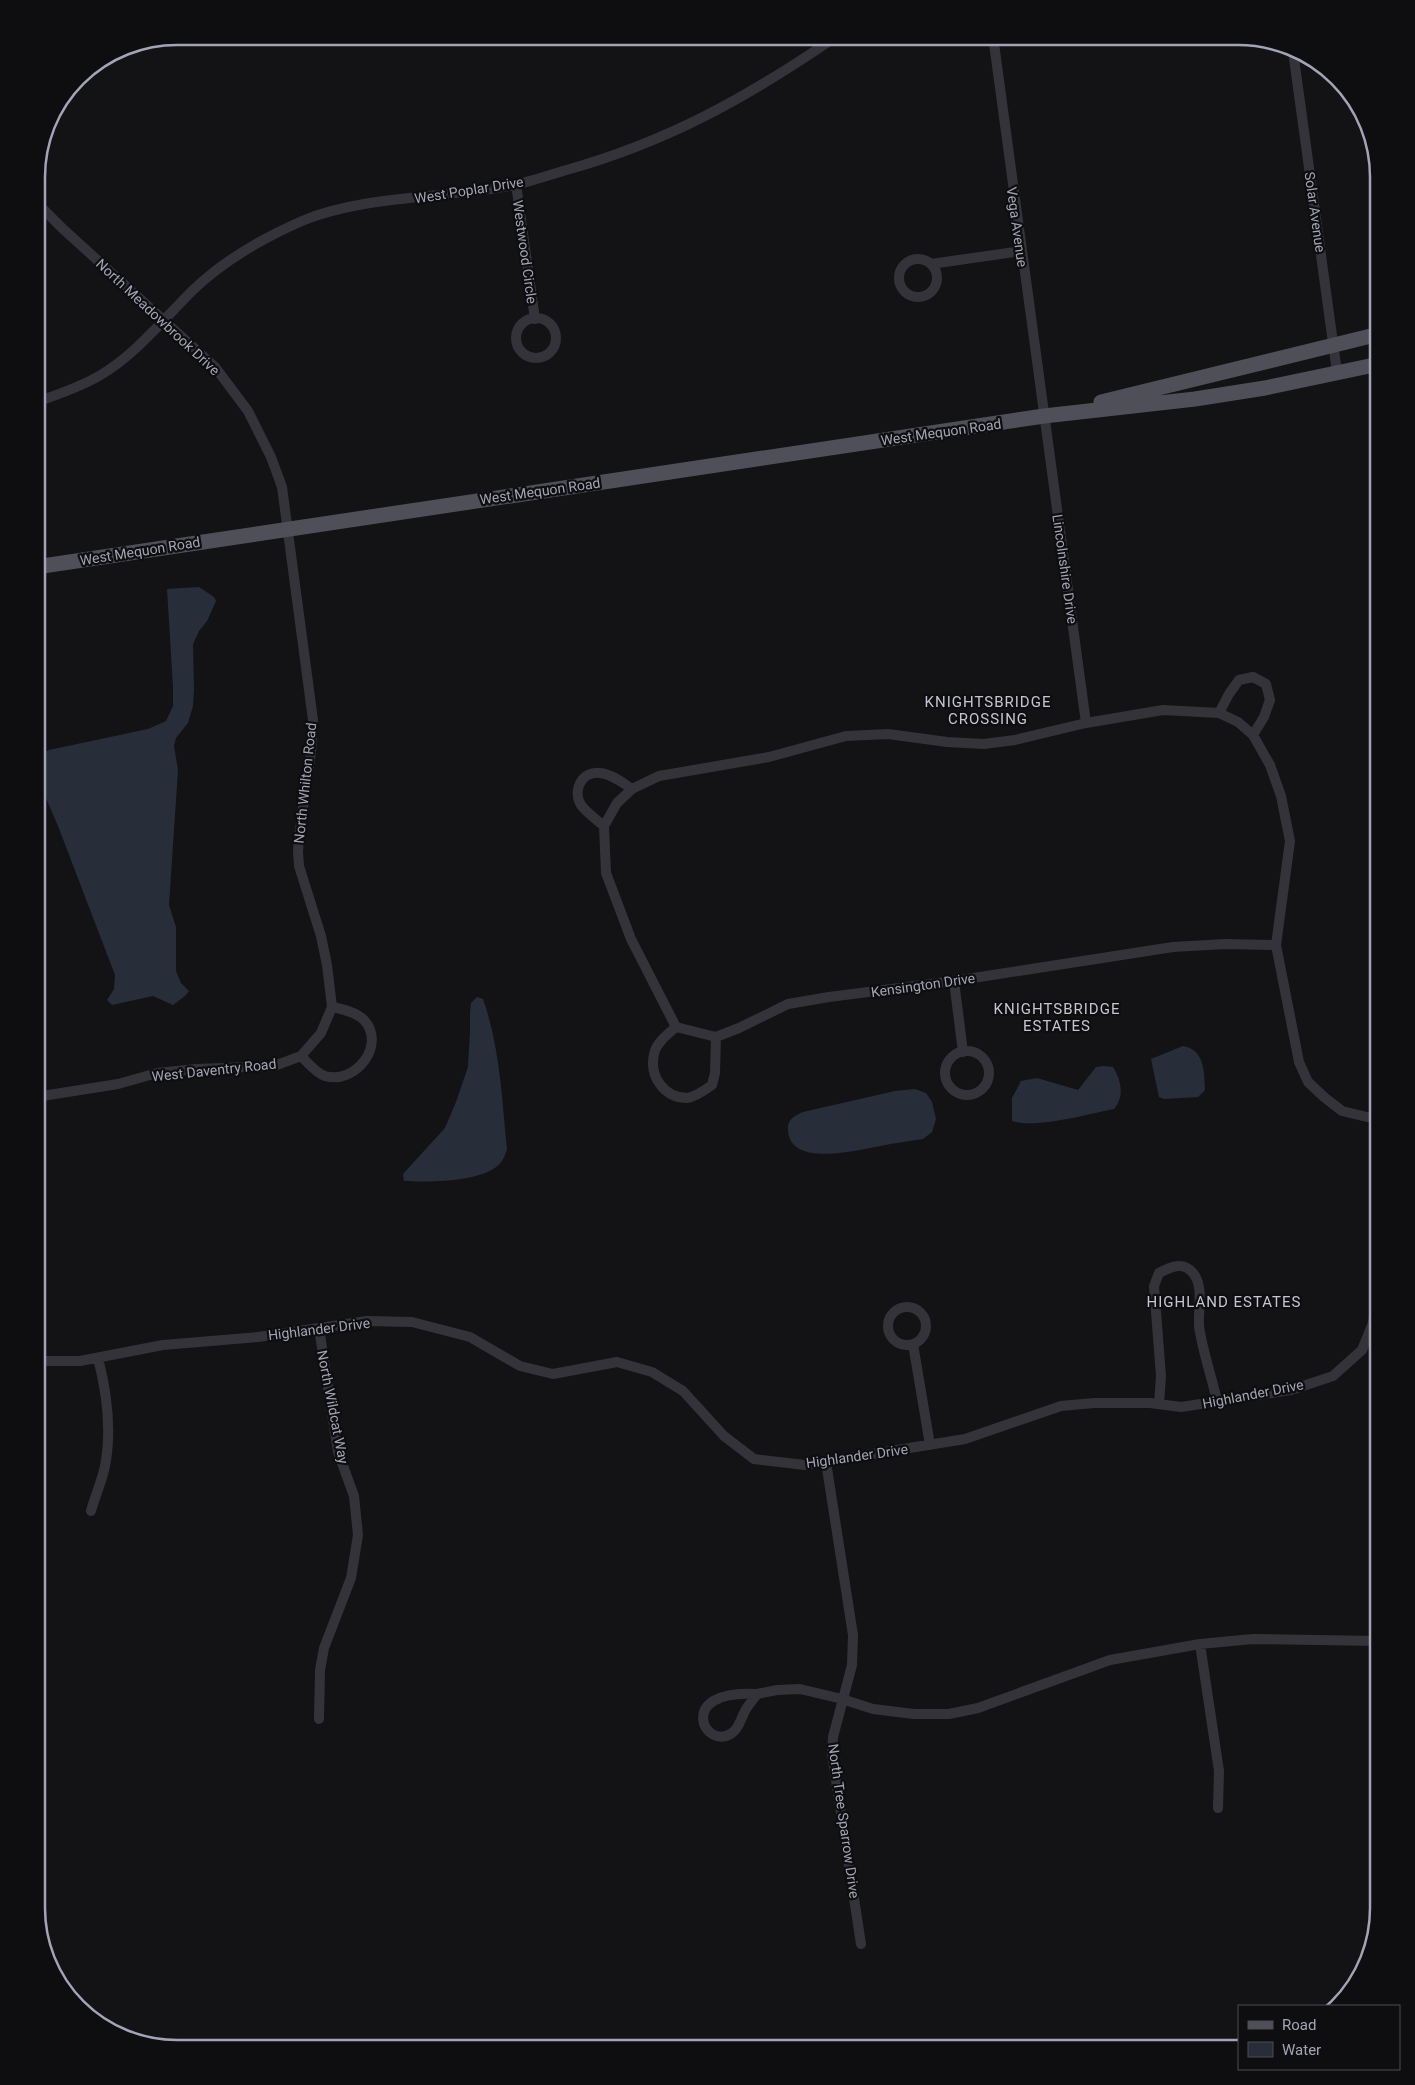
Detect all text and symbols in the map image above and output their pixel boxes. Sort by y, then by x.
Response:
street label: Solar Avenue [1301,171,1329,253]
street label: West Poplar Drive [413,173,525,207]
street label: Vega Avenue [1003,186,1031,268]
street label: Westwood Circle [510,199,540,305]
street label: North Meadowbrook Drive [93,256,223,378]
street label: West Mequon Road [880,416,1002,448]
street label: West Mequon Road [479,475,601,507]
street label: Lincolnshire Drive [1049,513,1081,625]
street label: West Mequon Road [79,534,201,568]
district label: KNIGHTSBRIDGE CROSSING [925,693,1051,728]
street label: North Whilton Road [291,722,319,844]
street label: Kensington Drive [870,970,976,1000]
district label: KNIGHTSBRIDGE ESTATES [994,1000,1120,1035]
street label: West Daventry Road [151,1056,277,1084]
district label: HIGHLAND ESTATES [1147,1293,1302,1311]
street label: Highlander Drive [267,1315,371,1343]
street label: North Wildcat Way [314,1349,352,1465]
street label: Highlander Drive [1201,1376,1305,1412]
street label: Highlander Drive [805,1441,909,1471]
street label: North Tree Sparrow Drive [825,1743,863,1899]
legend [1238,2005,1400,2070]
text: Road [1282,2016,1316,2034]
text: Water [1282,2041,1321,2059]

